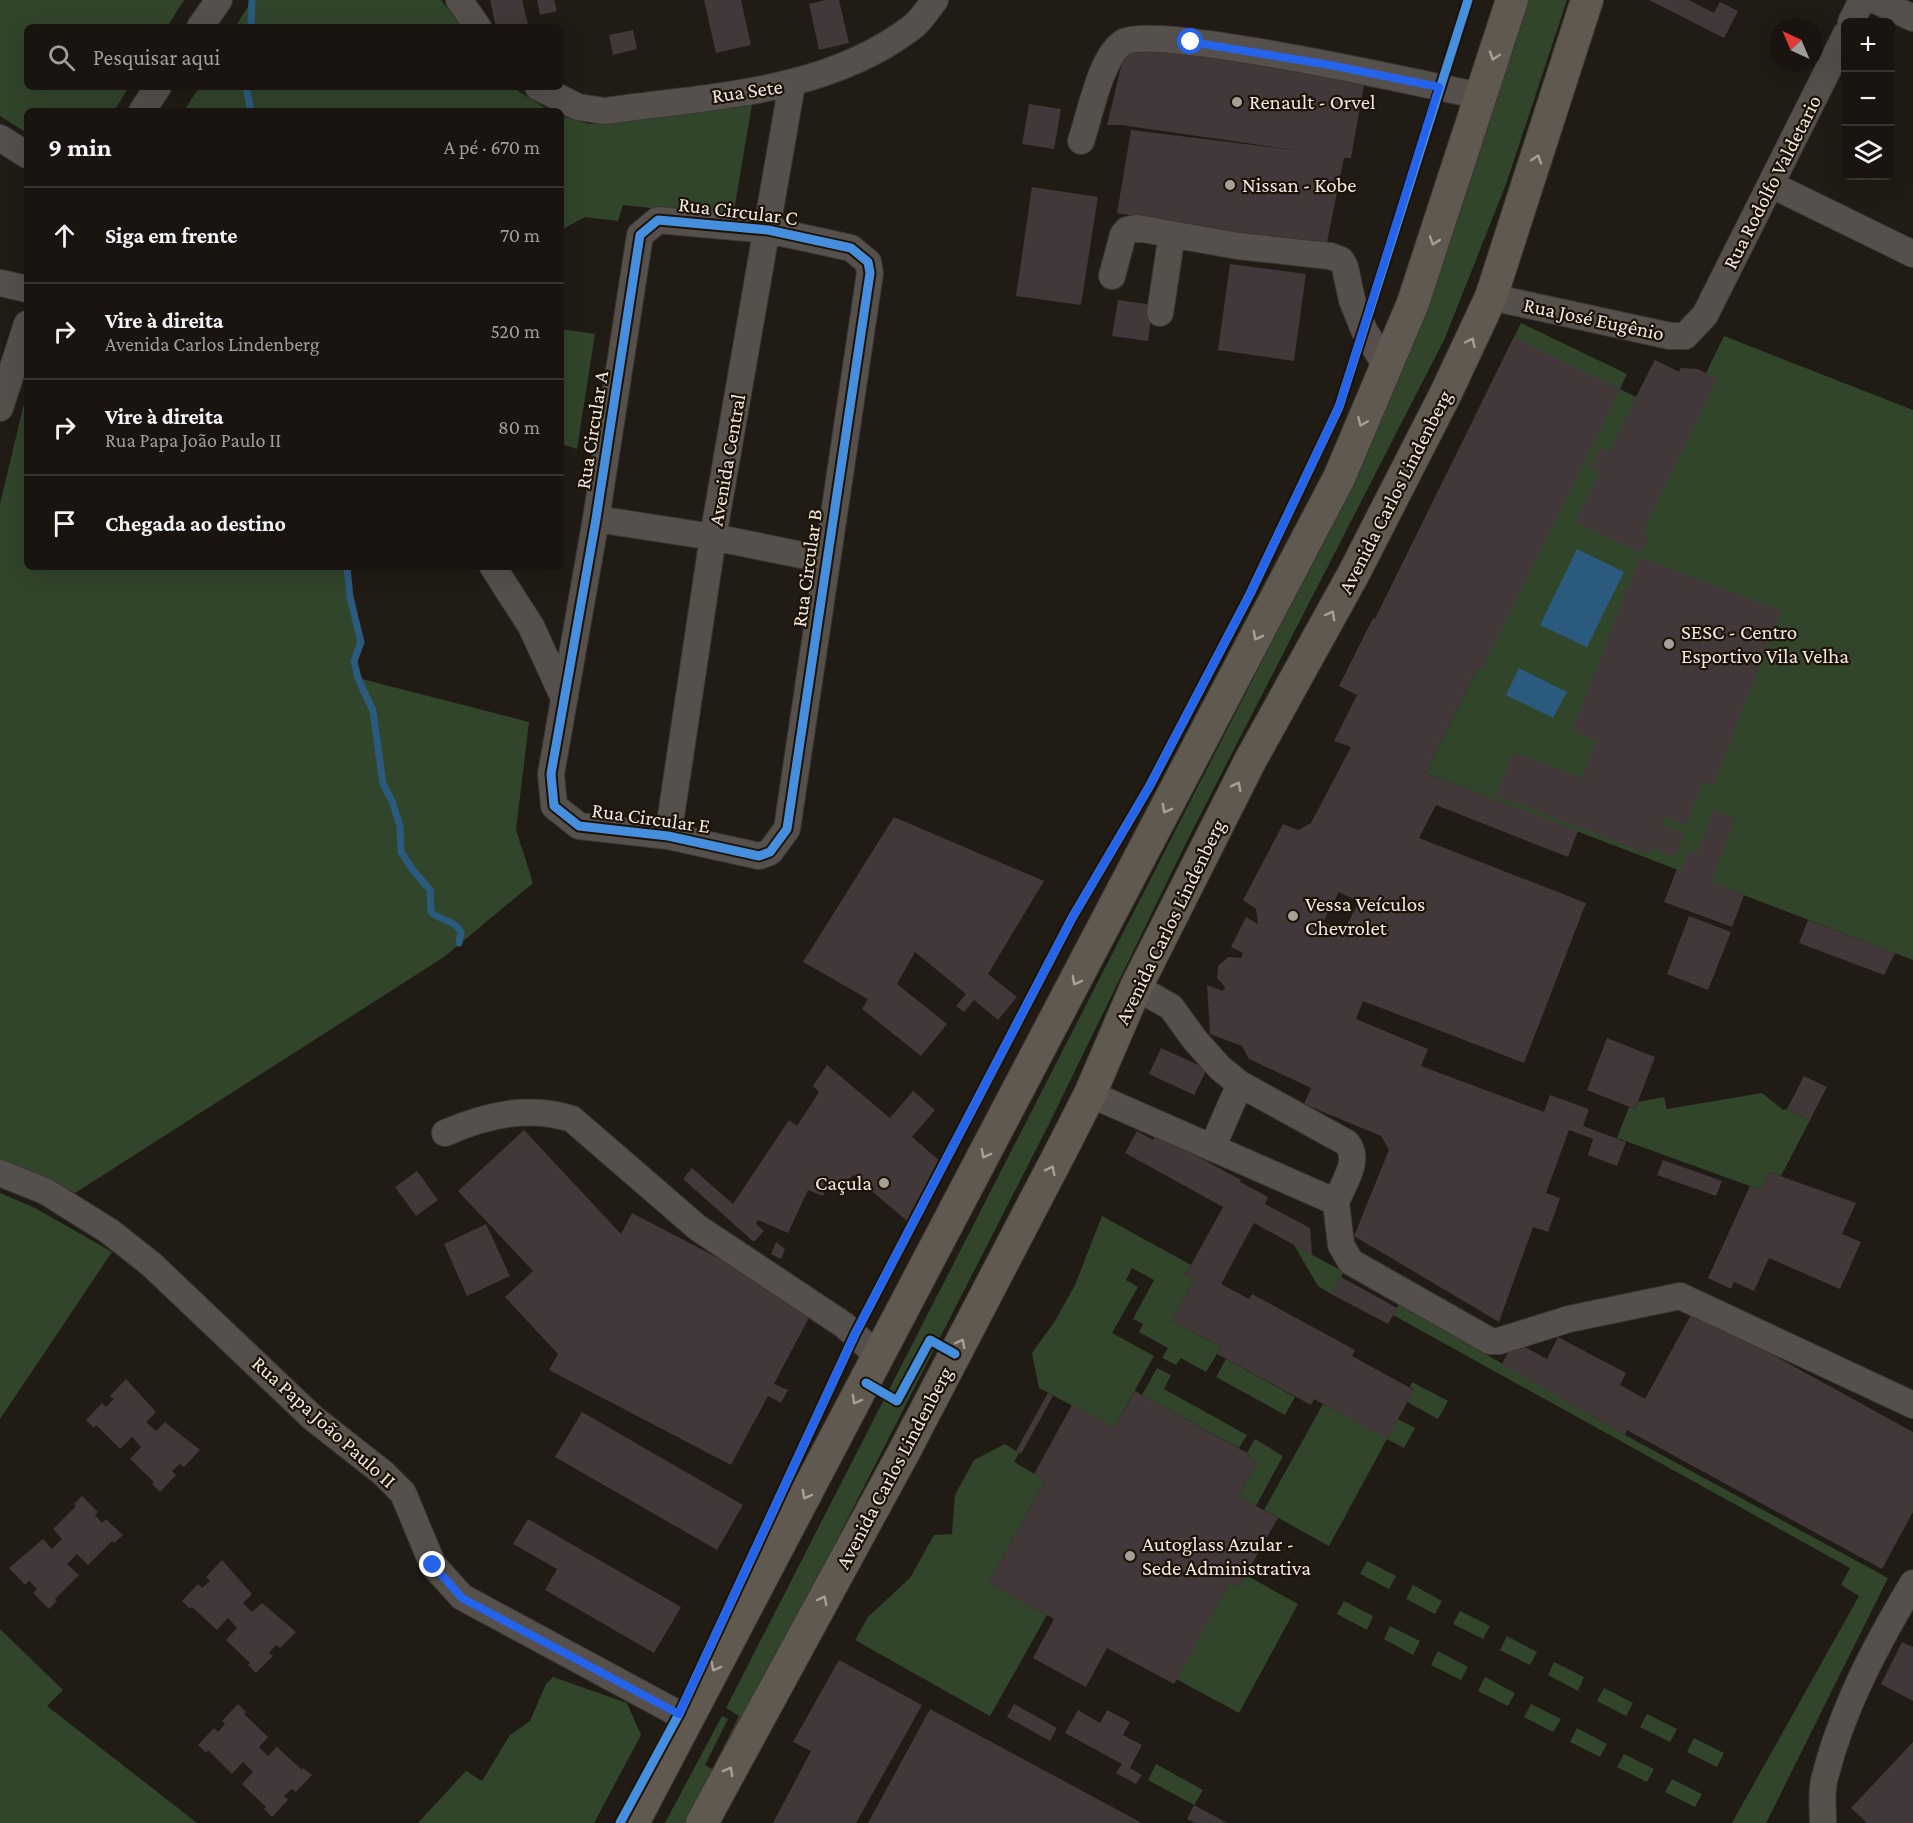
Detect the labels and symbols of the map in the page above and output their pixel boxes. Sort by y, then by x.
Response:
north arrow [1769,18,1823,72]
route start [1177,28,1203,54]
one-way arrow [1488,50,1501,61]
street label: Rua Sete [710,74,784,108]
place label: Renault - Orvel [1249,90,1376,114]
street label: Rua Rodolfo Valdetario [1718,91,1826,273]
marker: Renault - Orvel [1230,95,1244,109]
one-way arrow [1529,154,1542,165]
place label: Nissan - Kobe [1242,173,1357,197]
marker: Nissan - Kobe [1223,178,1237,192]
street label: Rua Circular C [677,192,799,230]
one-way arrow [1428,235,1441,246]
street label: Rua José Eugênio [1522,292,1666,346]
one-way arrow [1463,338,1475,349]
street label: Rua Circular A [571,369,613,491]
street label: Avenida Carlos Lindenberg [1333,386,1457,598]
street label: Avenida Central [704,392,750,528]
one-way arrow [1357,416,1369,427]
street label: Rua Circular B [787,507,827,629]
one-way arrow [1324,611,1335,622]
place label: SESC - Centro Esportivo Vila Velha [1681,620,1849,668]
one-way arrow [1253,630,1264,640]
marker: SESC - Centro Esportivo Vila Velha [1662,637,1676,651]
one-way arrow [1230,782,1241,793]
street label: Rua Circular E [590,798,712,838]
one-way arrow [1162,802,1173,813]
street label: Avenida Carlos Lindenberg [1110,816,1230,1028]
place label: Vessa Veículos Chevrolet [1305,892,1425,940]
marker: Vessa Veículos Chevrolet [1286,909,1300,923]
one-way arrow [1072,975,1083,986]
one-way arrow [981,1148,992,1158]
one-way arrow [1044,1165,1056,1176]
place label: Caçula [815,1171,872,1195]
marker: Caçula [877,1176,891,1190]
one-way arrow [954,1338,966,1349]
street label: Rua Papa João Paulo II [247,1351,401,1493]
street label: Avenida Carlos Lindenberg [831,1363,957,1573]
one-way arrow [852,1394,864,1404]
one-way arrow [802,1488,813,1499]
place label: Autoglass Azular - Sede Administrativa [1142,1532,1311,1580]
marker: Autoglass Azular - Sede Administrativa [1123,1549,1137,1563]
route end [419,1551,445,1577]
one-way arrow [816,1596,827,1606]
one-way arrow [711,1661,722,1672]
one-way arrow [722,1767,733,1777]

